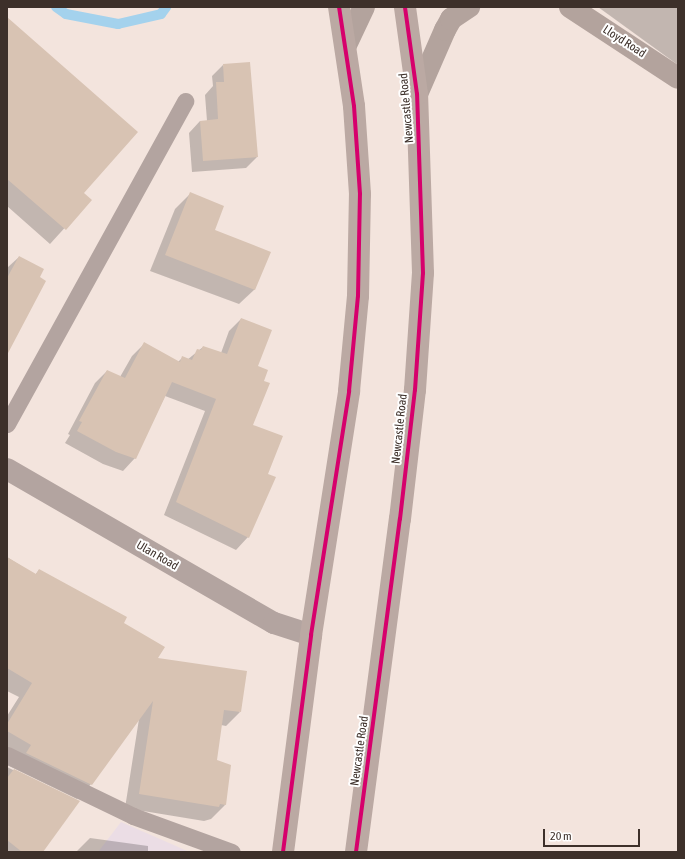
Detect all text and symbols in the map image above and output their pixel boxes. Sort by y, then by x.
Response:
street label: Lloyd Road [600,23,648,61]
street label: Newcastle Road [397,72,417,144]
street label: Newcastle Road [389,393,411,465]
street label: Ulan Road [133,538,181,574]
street label: Newcastle Road [348,715,372,787]
scale bar [545,821,642,847]
text: 20 m [550,829,572,843]

